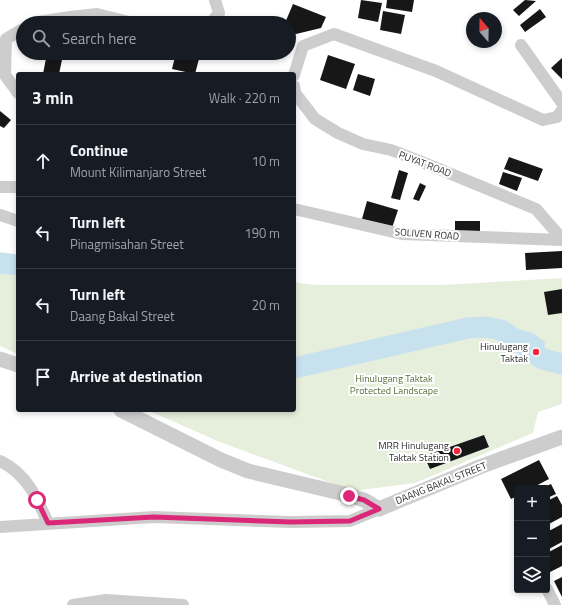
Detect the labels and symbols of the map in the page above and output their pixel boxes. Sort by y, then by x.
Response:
north arrow [466,12,502,48]
street label: PUYAT ROAD [397,147,453,181]
street label: SOLIVEN ROAD [394,224,460,244]
place label: Hinulugang Taktak [480,339,528,366]
marker: Hinulugang Taktak [531,347,541,357]
park label: Hinulugang Taktak Protected Landscape [350,371,438,398]
place label: MRR Hinulugang Taktak Station [378,438,449,465]
marker: MRR Hinulugang Taktak Station [452,446,462,456]
street label: DAANG BAKAL STREET [393,458,490,508]
route end [340,487,358,505]
route start [28,491,46,509]

